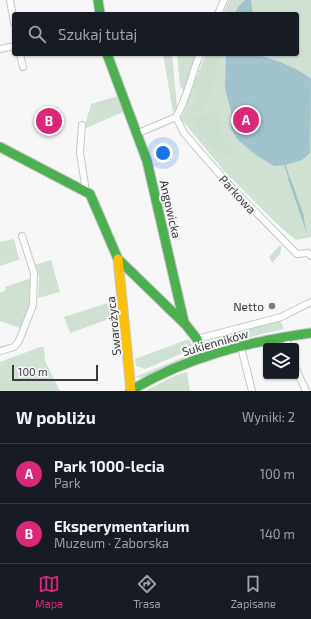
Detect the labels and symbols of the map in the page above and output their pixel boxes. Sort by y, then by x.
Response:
pin: A [233,105,259,135]
pin: B [36,106,62,136]
your location [153,143,173,163]
street label: Parkowa [217,172,259,216]
street label: Angowicka [158,179,184,239]
street label: Swarożyca [103,296,123,356]
place label: Netto [233,299,264,313]
marker: Netto [267,301,277,311]
street label: Sukienników [180,326,250,358]
scale bar [12,363,98,382]

